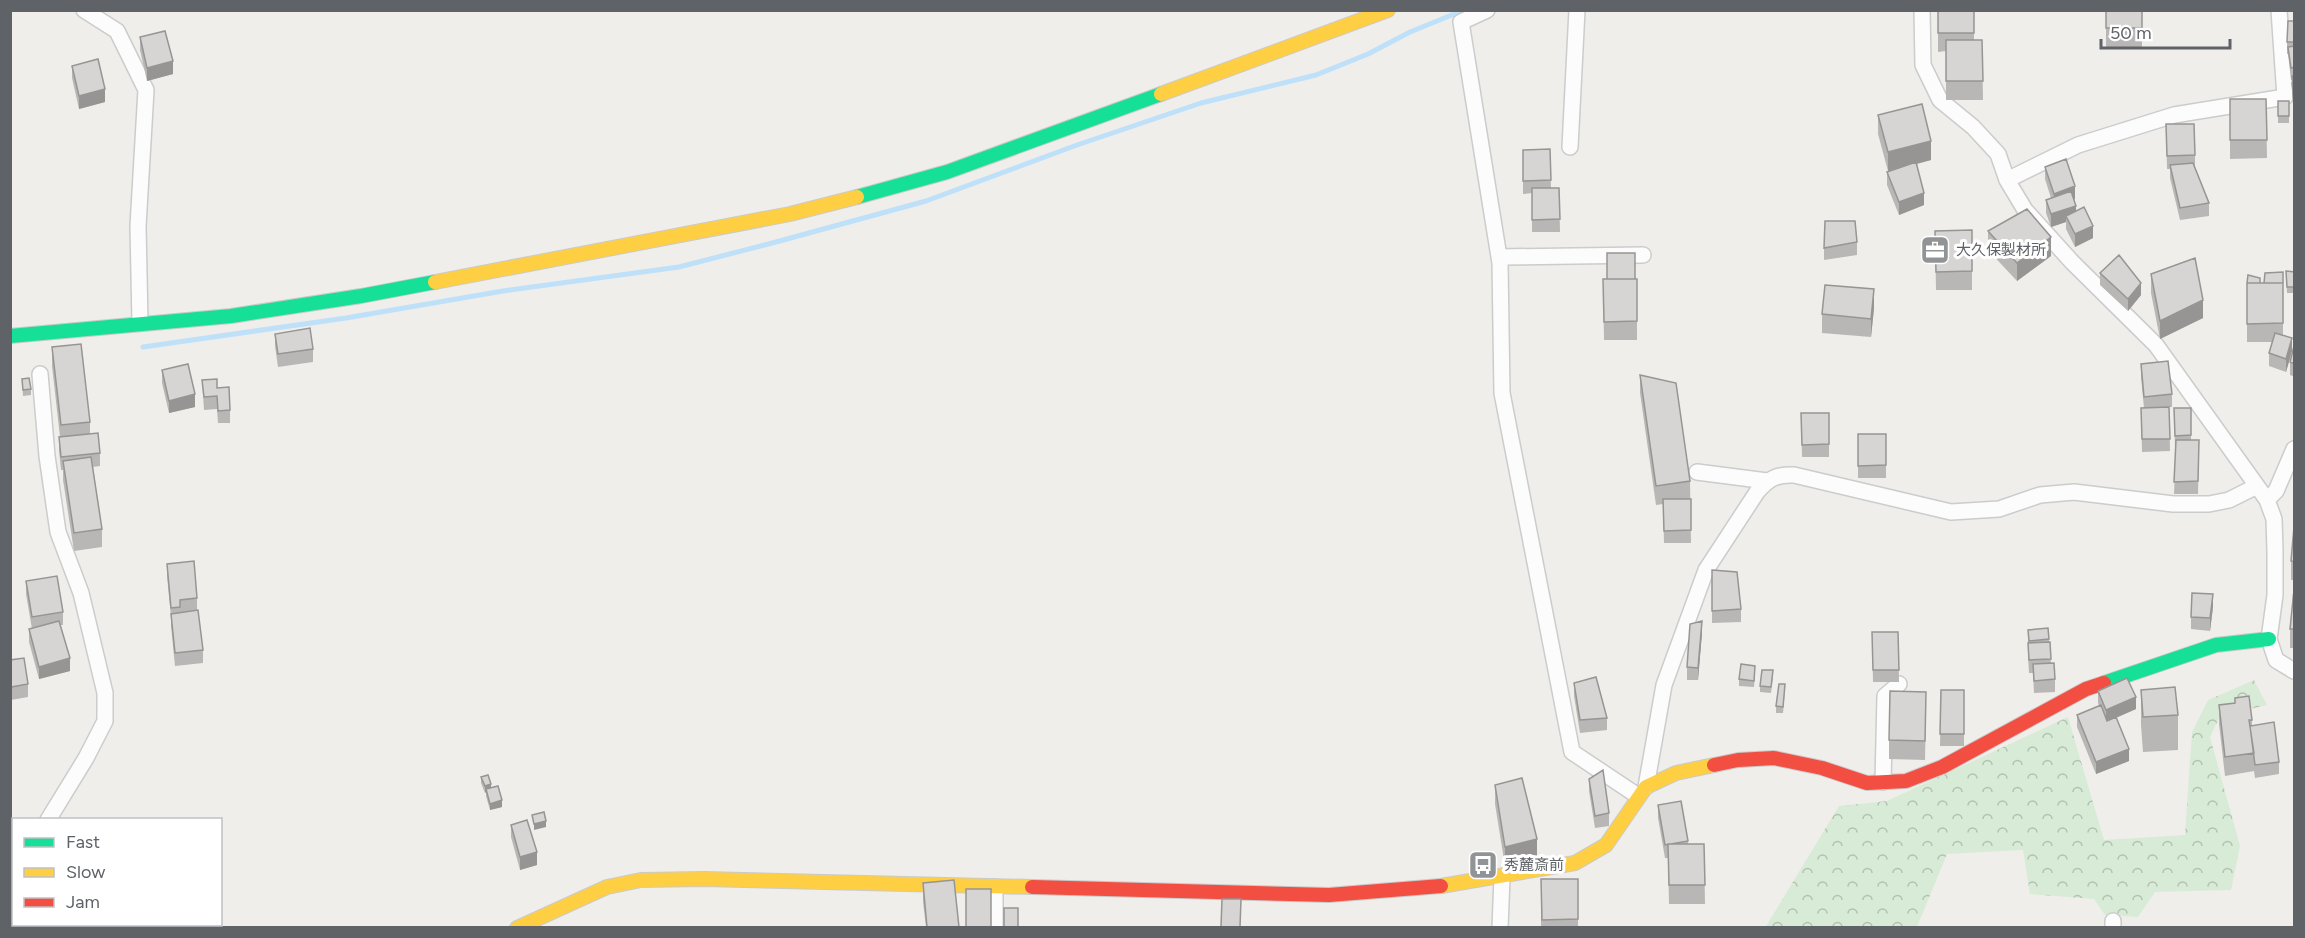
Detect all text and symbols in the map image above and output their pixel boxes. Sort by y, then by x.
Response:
scale bar [2101,12,2230,50]
text: 50 m [2110,22,2152,44]
office icon: 大久保製材所 [1919,234,1951,266]
place label: 大久保製材所 [1956,241,2046,259]
legend [12,818,222,926]
text: Fast [66,831,100,853]
bus stop icon: 秀麓斎前 [1467,849,1499,881]
place label: 秀麓斎前 [1504,856,1564,874]
text: Slow [66,861,105,883]
text: Jam [66,891,100,913]

